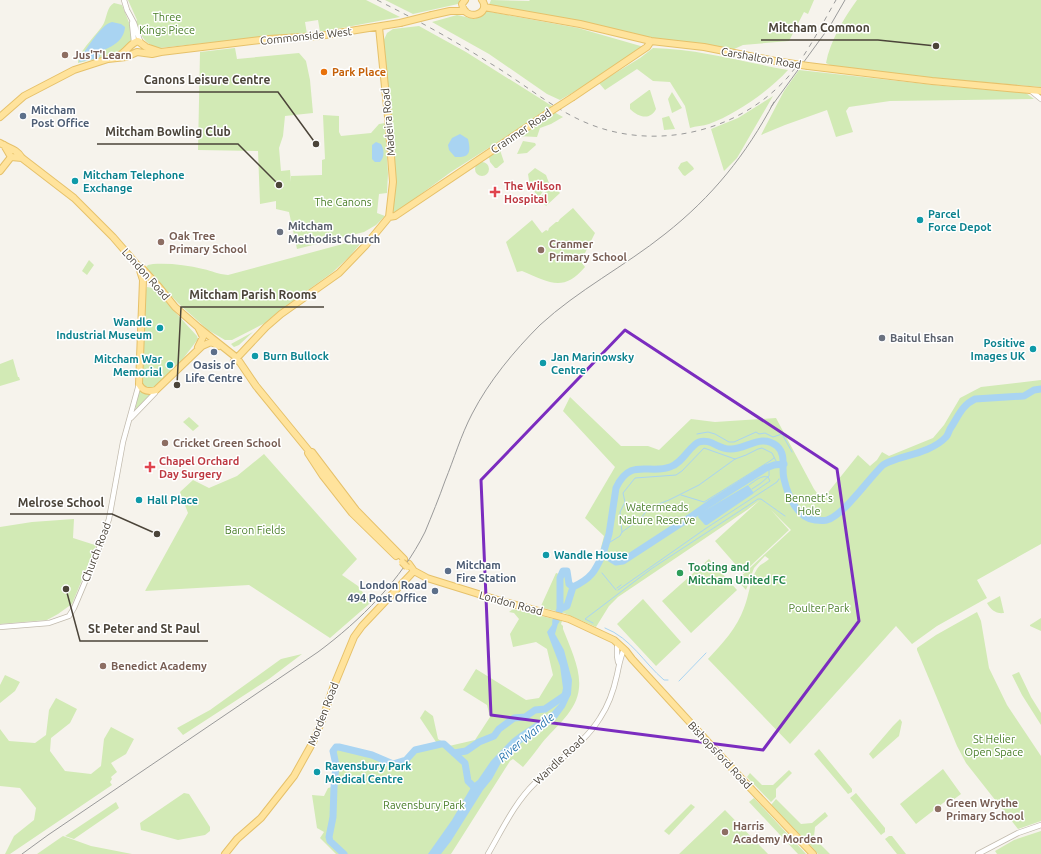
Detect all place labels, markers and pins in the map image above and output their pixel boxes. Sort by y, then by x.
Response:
callout: Mitcham Common [761,16,878,40]
place label: Jus'T'Learn [73,49,132,61]
marker: Jus'T'Learn [60,50,70,60]
place label: Park Place [332,66,386,78]
marker: Park Place [319,67,329,77]
callout: Canons Leisure Centre [136,68,278,92]
place label: Mitcham Post Office [31,104,89,129]
marker: Mitcham Post Office [18,111,28,121]
callout: Mitcham Bowling Club [97,120,238,144]
place label: Mitcham Telephone Exchange [83,169,185,194]
marker: Mitcham Telephone Exchange [70,176,80,186]
place label: The Wilson Hospital [504,180,561,205]
marker: The Wilson Hospital [489,186,501,198]
place label: Parcel Force Depot [928,208,992,233]
marker: Parcel Force Depot [915,215,925,225]
place label: Mitcham Methodist Church [288,220,380,245]
marker: Mitcham Methodist Church [275,227,285,237]
place label: Oak Tree Primary School [169,230,248,255]
marker: Oak Tree Primary School [156,237,166,247]
place label: Cranmer Primary School [549,238,628,263]
marker: Cranmer Primary School [536,245,546,255]
callout: Mitcham Parish Rooms [181,283,324,307]
place label: Wandle Industrial Museum [56,316,152,341]
marker: Wandle Industrial Museum [155,323,165,333]
place label: Baitul Ehsan [890,332,954,344]
marker: Baitul Ehsan [877,333,887,343]
place label: Positive Images UK [971,337,1026,362]
marker: Positive Images UK [1028,344,1038,354]
marker: Oasis of Life Centre [209,347,219,357]
place label: Burn Bullock [263,350,330,362]
marker: Burn Bullock [250,351,260,361]
place label: Jan Marinowsky Centre [551,351,634,376]
place label: Mitcham War Memorial [94,353,163,378]
marker: Jan Marinowsky Centre [538,358,548,368]
place label: Oasis of Life Centre [185,359,243,384]
marker: Mitcham War Memorial [165,360,175,370]
place label: Cricket Green School [173,437,282,449]
marker: Cricket Green School [160,438,170,448]
place label: Chapel Orchard Day Surgery [159,455,239,480]
marker: Chapel Orchard Day Surgery [144,461,156,473]
callout: Melrose School [10,490,112,514]
place label: Hall Place [147,494,198,506]
marker: Hall Place [134,495,144,505]
place label: Wandle House [554,549,628,561]
marker: Wandle House [541,550,551,560]
place label: Mitcham Fire Station [456,559,516,584]
place label: Tooting and Mitcham United FC [688,561,786,586]
marker: Mitcham Fire Station [443,566,453,576]
marker: Tooting and Mitcham United FC [675,568,685,578]
place label: London Road 494 Post Office [348,579,427,604]
marker: London Road 494 Post Office [430,586,440,596]
callout: St Peter and St Paul [80,617,208,641]
place label: Benedict Academy [111,660,207,672]
marker: Benedict Academy [98,661,108,671]
place label: Ravensbury Park Medical Centre [325,760,412,785]
marker: Ravensbury Park Medical Centre [312,767,322,777]
place label: Green Wrythe Primary School [946,797,1025,822]
marker: Green Wrythe Primary School [933,804,943,814]
place label: Harris Academy Morden [733,820,823,845]
marker: Harris Academy Morden [720,827,730,837]

